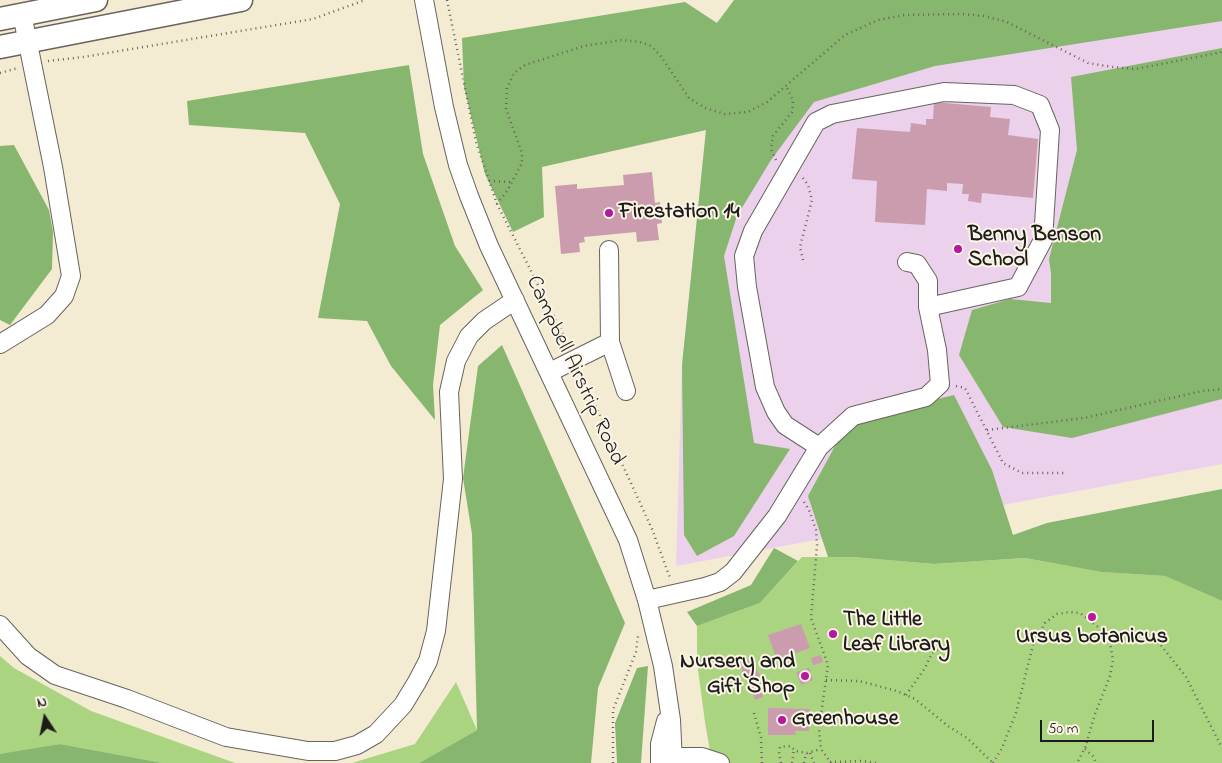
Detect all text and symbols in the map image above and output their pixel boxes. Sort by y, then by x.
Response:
place label: Firestation 14 [619,200,740,226]
marker: Firestation 14 [603,207,615,219]
place label: Benny Benson School [968,223,1101,274]
marker: Benny Benson School [952,243,964,255]
street label: Campbell Airstrip Road [519,272,629,470]
place label: The Little Leaf Library [843,608,950,660]
marker: Ursus botanicus [1086,611,1098,623]
place label: Ursus botanicus [1016,625,1168,651]
marker: The Little Leaf Library [827,628,839,640]
place label: Nursery and Gift Shop [680,650,795,701]
marker: Nursery and Gift Shop [799,670,811,682]
text: N [35,692,49,714]
north arrow [20,693,70,743]
place label: Greenhouse [792,707,899,733]
scale bar [1042,710,1156,742]
marker: Greenhouse [776,714,788,726]
text: 50 m [1048,718,1078,740]

